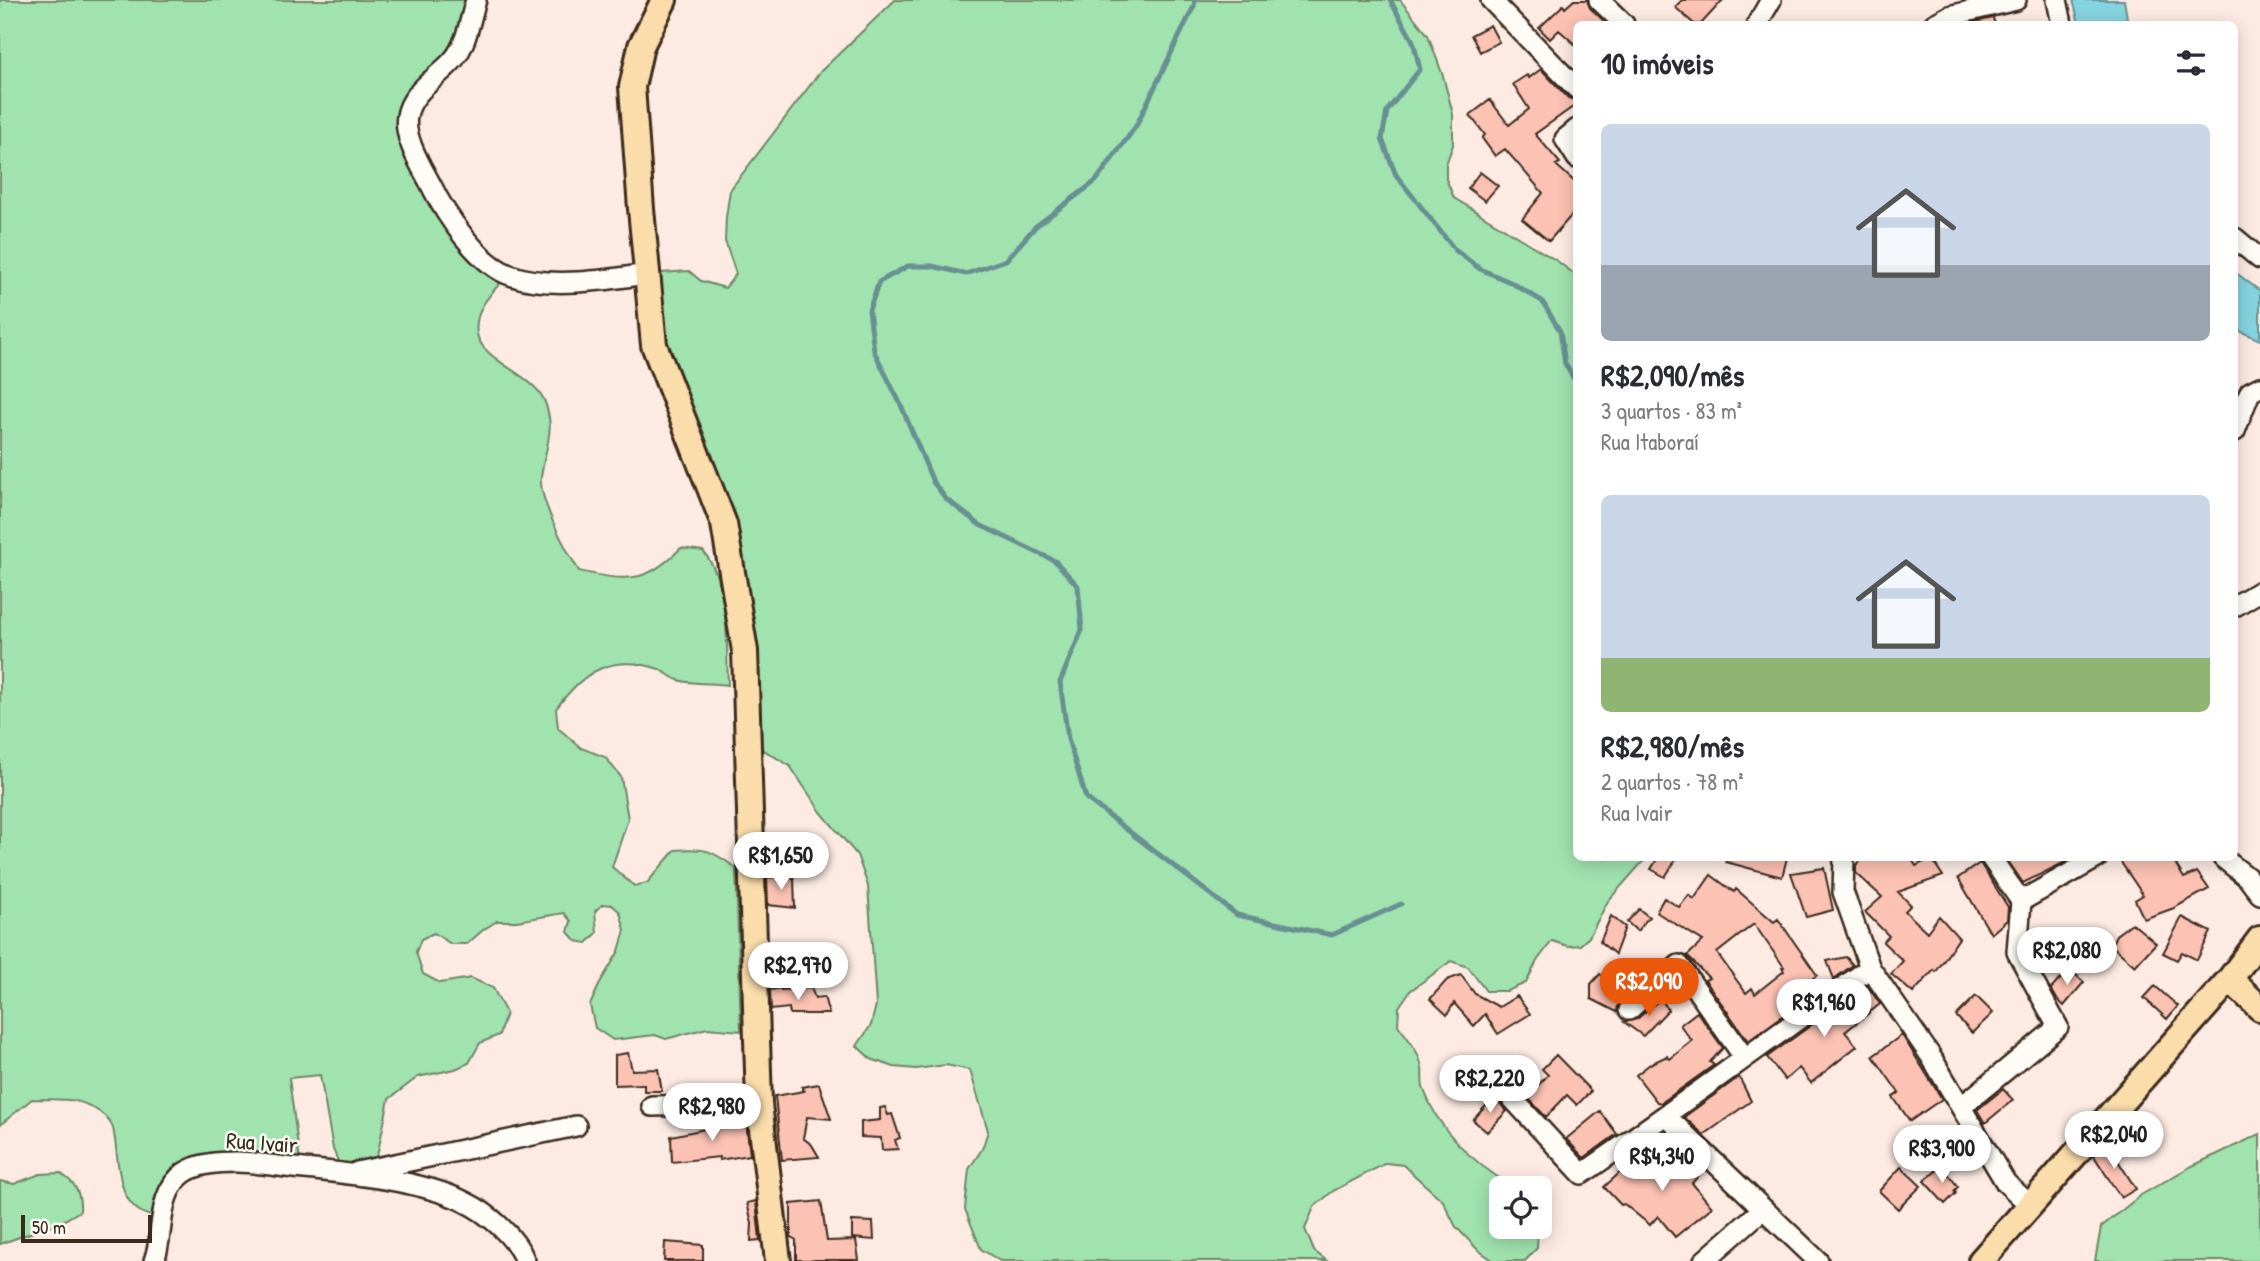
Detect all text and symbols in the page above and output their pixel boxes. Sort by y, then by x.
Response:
text: 10 imóveis [1601,43,1714,83]
icon: filters [2172,44,2210,82]
icon: home [1843,170,1969,296]
text: R$2,090/mês [1601,355,1744,395]
text: 3 quartos · 83 m² [1601,395,1742,426]
text: Rua Itaboraí [1601,426,1699,457]
icon: home [1843,541,1969,667]
text: R$2,980/mês [1601,726,1744,766]
text: 2 quartos · 78 m² [1601,766,1744,797]
text: Rua Ivair [1601,797,1673,828]
pin: R$1,650 [716,832,846,892]
text: R$1,650 [749,839,813,870]
pin: R$2,080 [2002,928,2132,987]
text: R$2,080 [2033,934,2101,965]
pin: R$2,970 [733,942,863,1002]
text: R$2,970 [764,949,832,980]
pin: R$2,090 [1584,958,1714,1018]
text: R$2,090 [1616,965,1682,996]
pin: R$1,960 [1759,979,1889,1039]
text: R$1,960 [1792,986,1856,1017]
pin: R$2,220 [1425,1056,1555,1115]
text: R$2,220 [1455,1062,1525,1093]
pin: R$2,980 [647,1084,777,1143]
text: R$2,980 [679,1090,745,1121]
pin: R$2,040 [2049,1112,2179,1171]
text: R$2,040 [2081,1118,2147,1149]
street label: Rua Ivair [225,1124,299,1160]
pin: R$3,900 [1877,1126,2007,1185]
text: R$3,900 [1909,1132,1975,1163]
pin: R$4,340 [1597,1134,1727,1193]
text: R$4,340 [1630,1140,1694,1171]
map controls [1489,1176,1552,1239]
button: locate [1489,1176,1552,1239]
scale bar [21,1212,152,1244]
text: 50 m [32,1214,66,1240]

